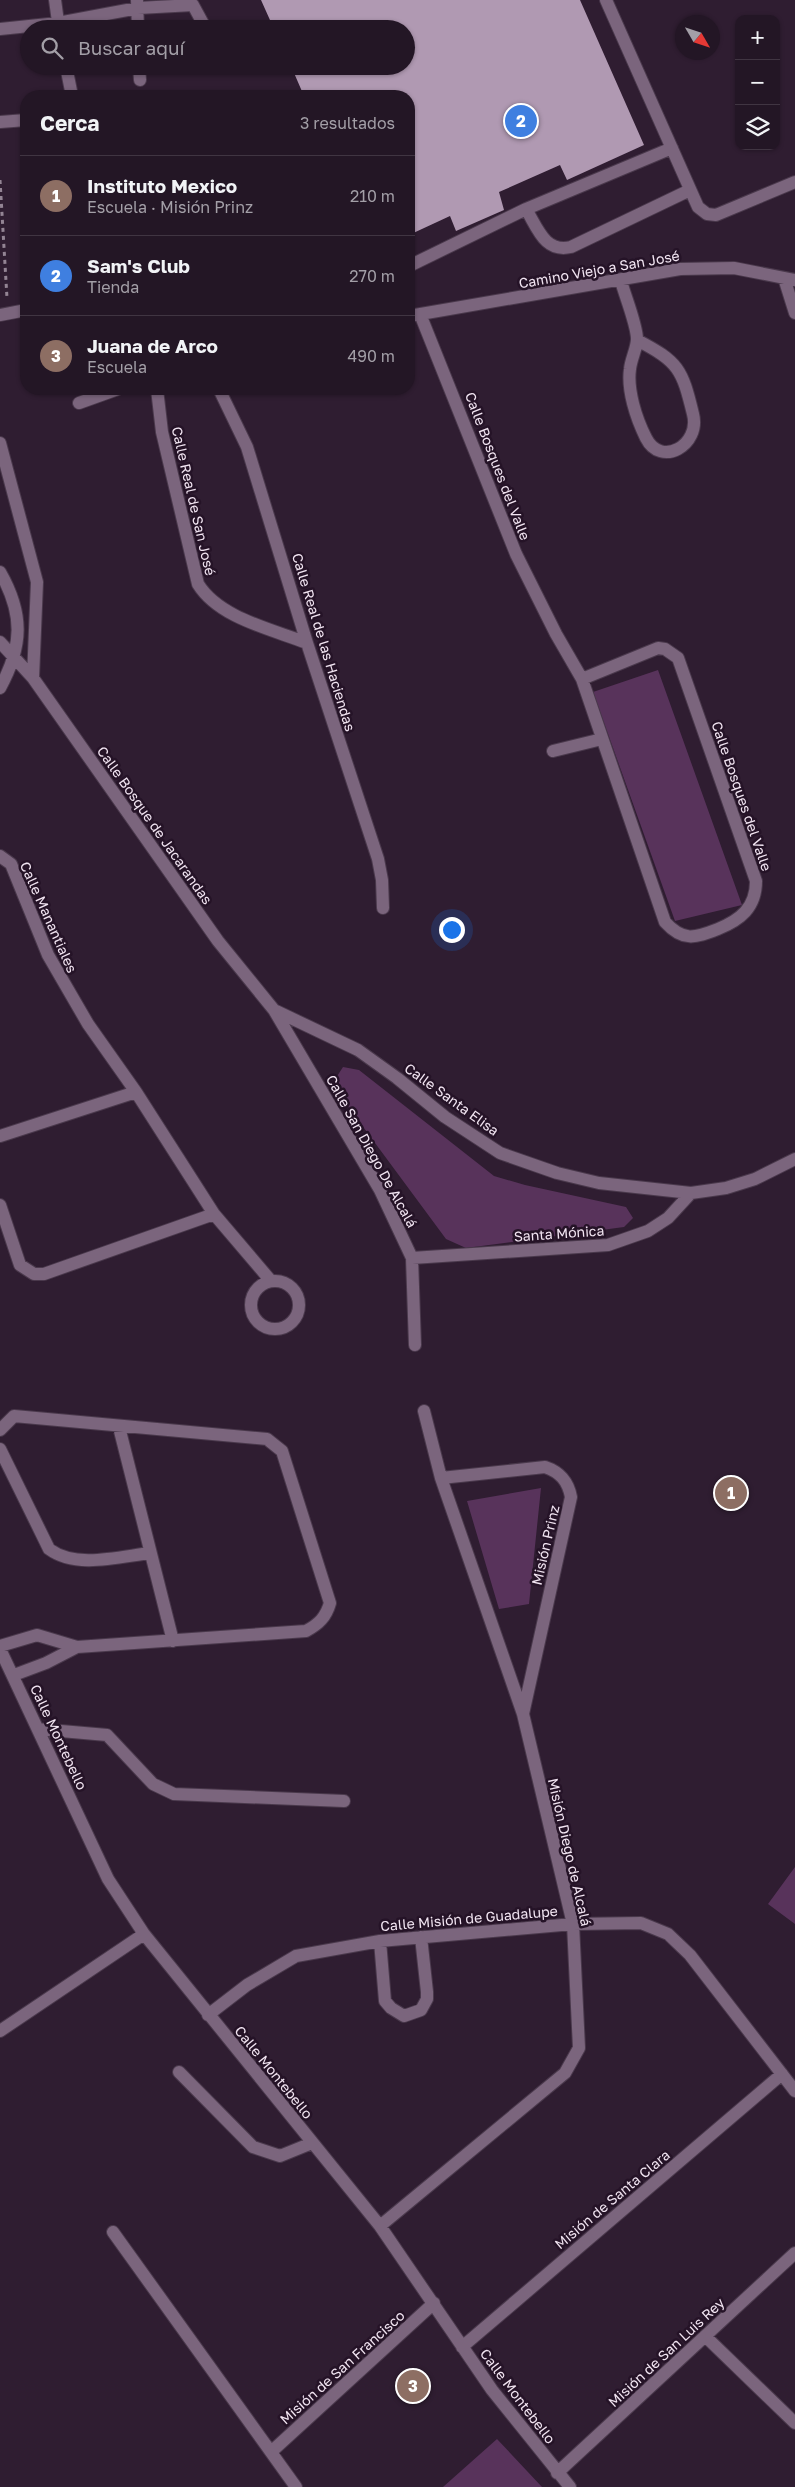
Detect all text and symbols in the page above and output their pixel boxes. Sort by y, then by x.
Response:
north arrow [675,15,720,60]
map controls [735,15,780,150]
button: + [735,15,780,60]
search box [20,20,415,75]
icon: search [38,34,66,62]
text: Buscar aquí [78,36,185,59]
button: − [735,60,780,105]
pin: 2 [505,102,537,140]
button: layers [735,105,780,150]
text: Cerca [40,110,99,136]
text: 3 resultados [300,113,395,133]
text: Instituto Mexico [87,174,237,197]
text: 1 [52,186,60,206]
text: 210 m [350,186,395,206]
text: Escuela · Misión Prinz [87,197,253,217]
street label: Camino Viejo a San José [517,246,681,292]
text: Sam's Club [87,254,190,277]
text: 2 [51,266,61,286]
text: 270 m [349,266,395,286]
text: Tienda [87,277,139,297]
text: Juana de Arco [87,334,218,357]
text: 3 [51,346,61,366]
text: 490 m [347,346,395,366]
text: Escuela [87,357,147,377]
street label: Calle Bosques del Valle [462,390,534,542]
street label: Calle Real de San José [169,425,219,577]
street label: Calle Real de las Haciendas [289,551,359,733]
street label: Calle Bosques del Valle [708,719,776,873]
street label: Calle Bosque de Jacarandas [94,743,216,907]
street label: Calle Manantiales [17,859,81,975]
your location [439,917,465,943]
street label: Calle Santa Elisa [402,1059,502,1139]
street label: Calle San Diego De Alcalá [323,1072,421,1230]
street label: Santa Mónica [513,1221,605,1245]
pin: 1 [715,1474,747,1512]
street label: Misión Prinz [528,1503,562,1587]
street label: Calle Montebello [27,1682,91,1792]
street label: Misión Diego de Alcalá [545,1776,595,1928]
street label: Calle Misión de Guadalupe [380,1902,558,1934]
street label: Calle Montebello [231,2022,317,2122]
street label: Misión de Santa Clara [551,2146,673,2252]
street label: Misión de San Luis Rey [604,2294,728,2410]
street label: Misión de San Francisco [276,2307,408,2427]
street label: Calle Montebello [477,2345,559,2447]
pin: 3 [397,2367,429,2405]

